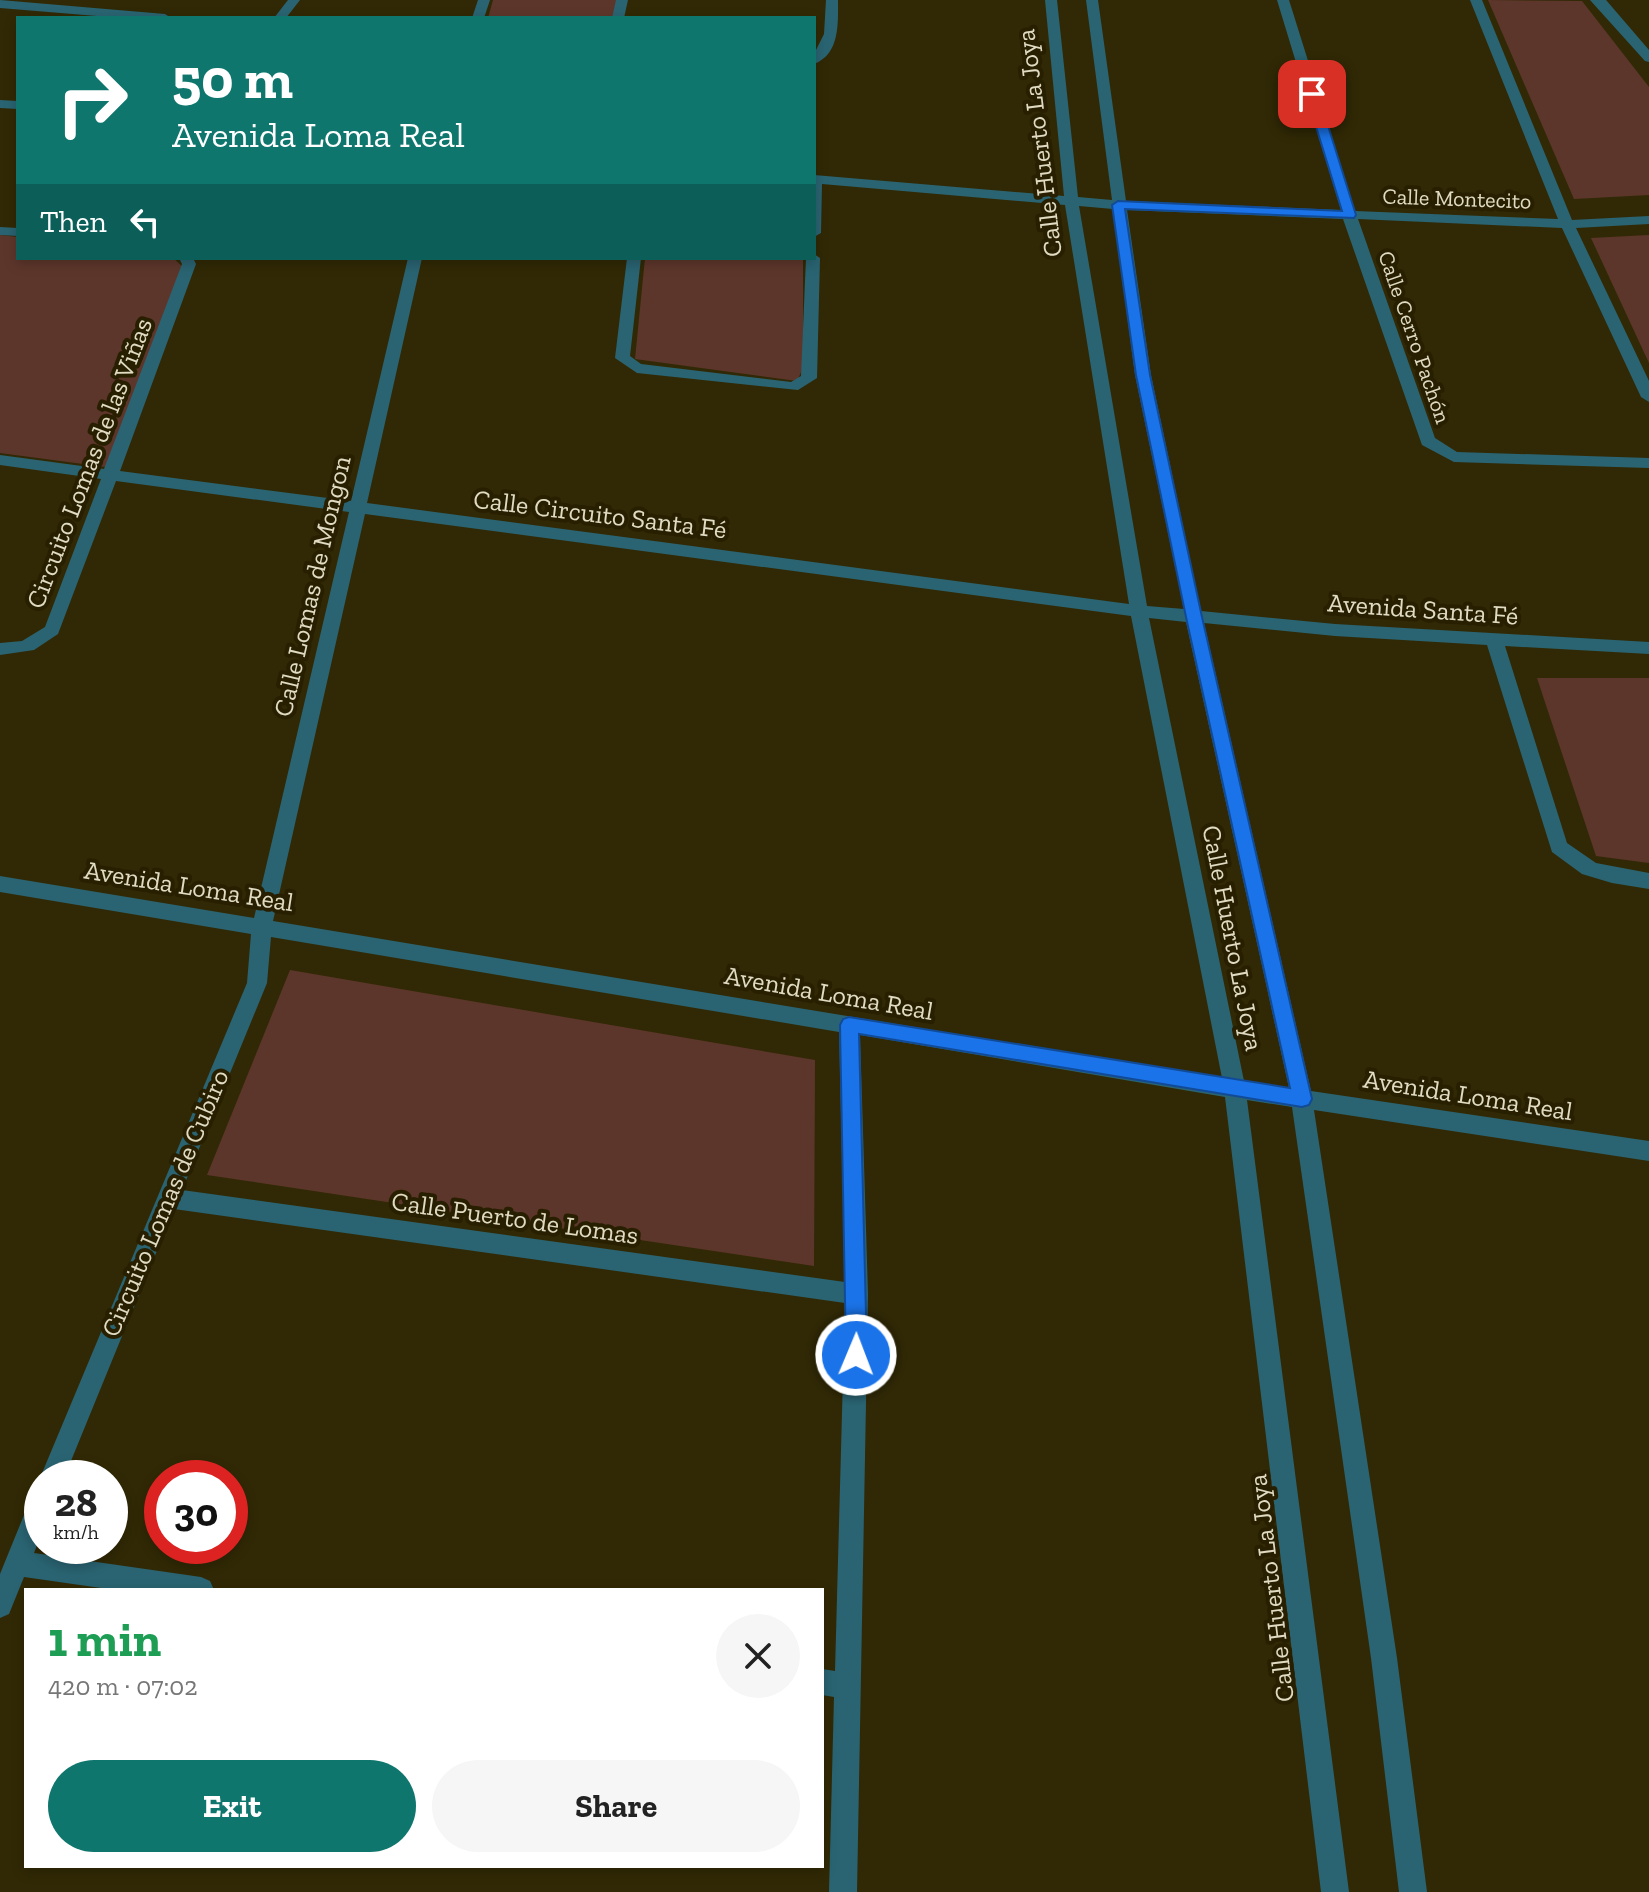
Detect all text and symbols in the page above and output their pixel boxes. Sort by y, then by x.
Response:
street label: Calle Huerto La Joya [1009,27,1069,259]
text: 50 m [172,45,293,112]
icon: right [40,48,144,152]
pin [1278,60,1346,128]
icon: arrive [1290,72,1334,116]
text: Avenida Loma Real [172,113,465,156]
street label: Calle Montecito [1382,182,1532,215]
icon: left [123,200,167,244]
text: Then [40,204,107,240]
street label: Calle Cerro Pachón [1372,247,1457,427]
street label: Circuito Lomas de las Viñas [19,313,159,613]
street label: Calle Lomas de Mongon [266,452,358,719]
street label: Calle Circuito Santa Fé [472,483,728,545]
street label: Avenida Santa Fé [1327,586,1519,632]
street label: Calle Huerto La Joya [1195,822,1271,1054]
street label: Avenida Loma Real [82,854,296,918]
street label: Avenida Loma Real [722,959,936,1027]
street label: Avenida Loma Real [1361,1063,1575,1127]
street label: Circuito Lomas de Cubiro [94,1065,236,1341]
street label: Calle Puerto de Lomas [389,1185,641,1251]
position arrow [814,1313,898,1397]
speed limit sign: 30 [144,1460,248,1564]
street label: Calle Huerto La Joya [1241,1472,1301,1704]
text: 28 [54,1478,98,1526]
text: km/h [53,1520,99,1544]
text: 1 min [48,1611,161,1668]
button: close [716,1614,800,1698]
text: 420 m · 07:02 [48,1670,198,1702]
button: Exit [48,1760,416,1852]
button: Share [432,1760,800,1852]

